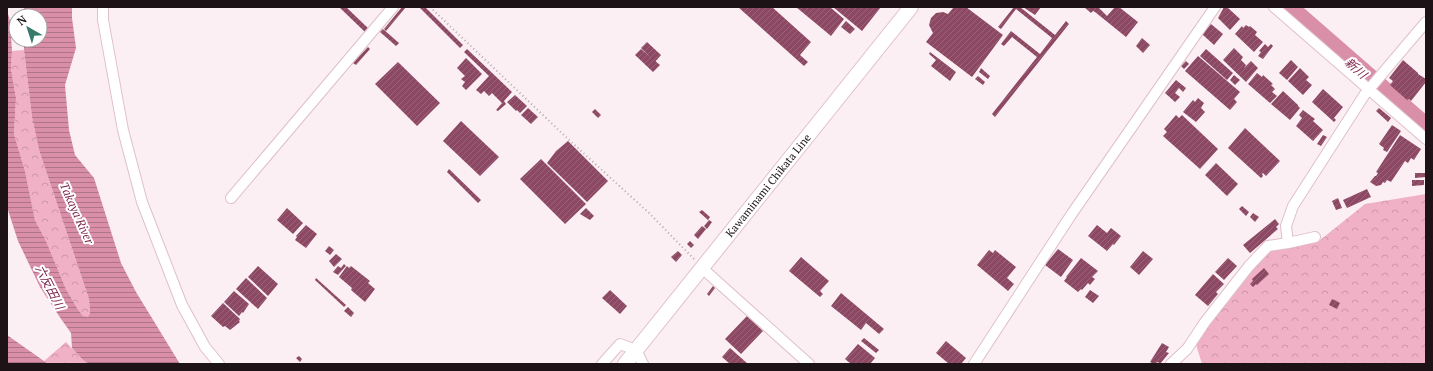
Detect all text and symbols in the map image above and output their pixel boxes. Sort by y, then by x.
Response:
north arrow [8,8,48,48]
text: N [14,12,30,28]
water label: 新川 [1342,54,1371,83]
street label: Kawaminami Chikata Line [723,130,814,240]
water label: Takaya River [57,180,98,248]
water label: 六反田川 [32,262,68,314]

